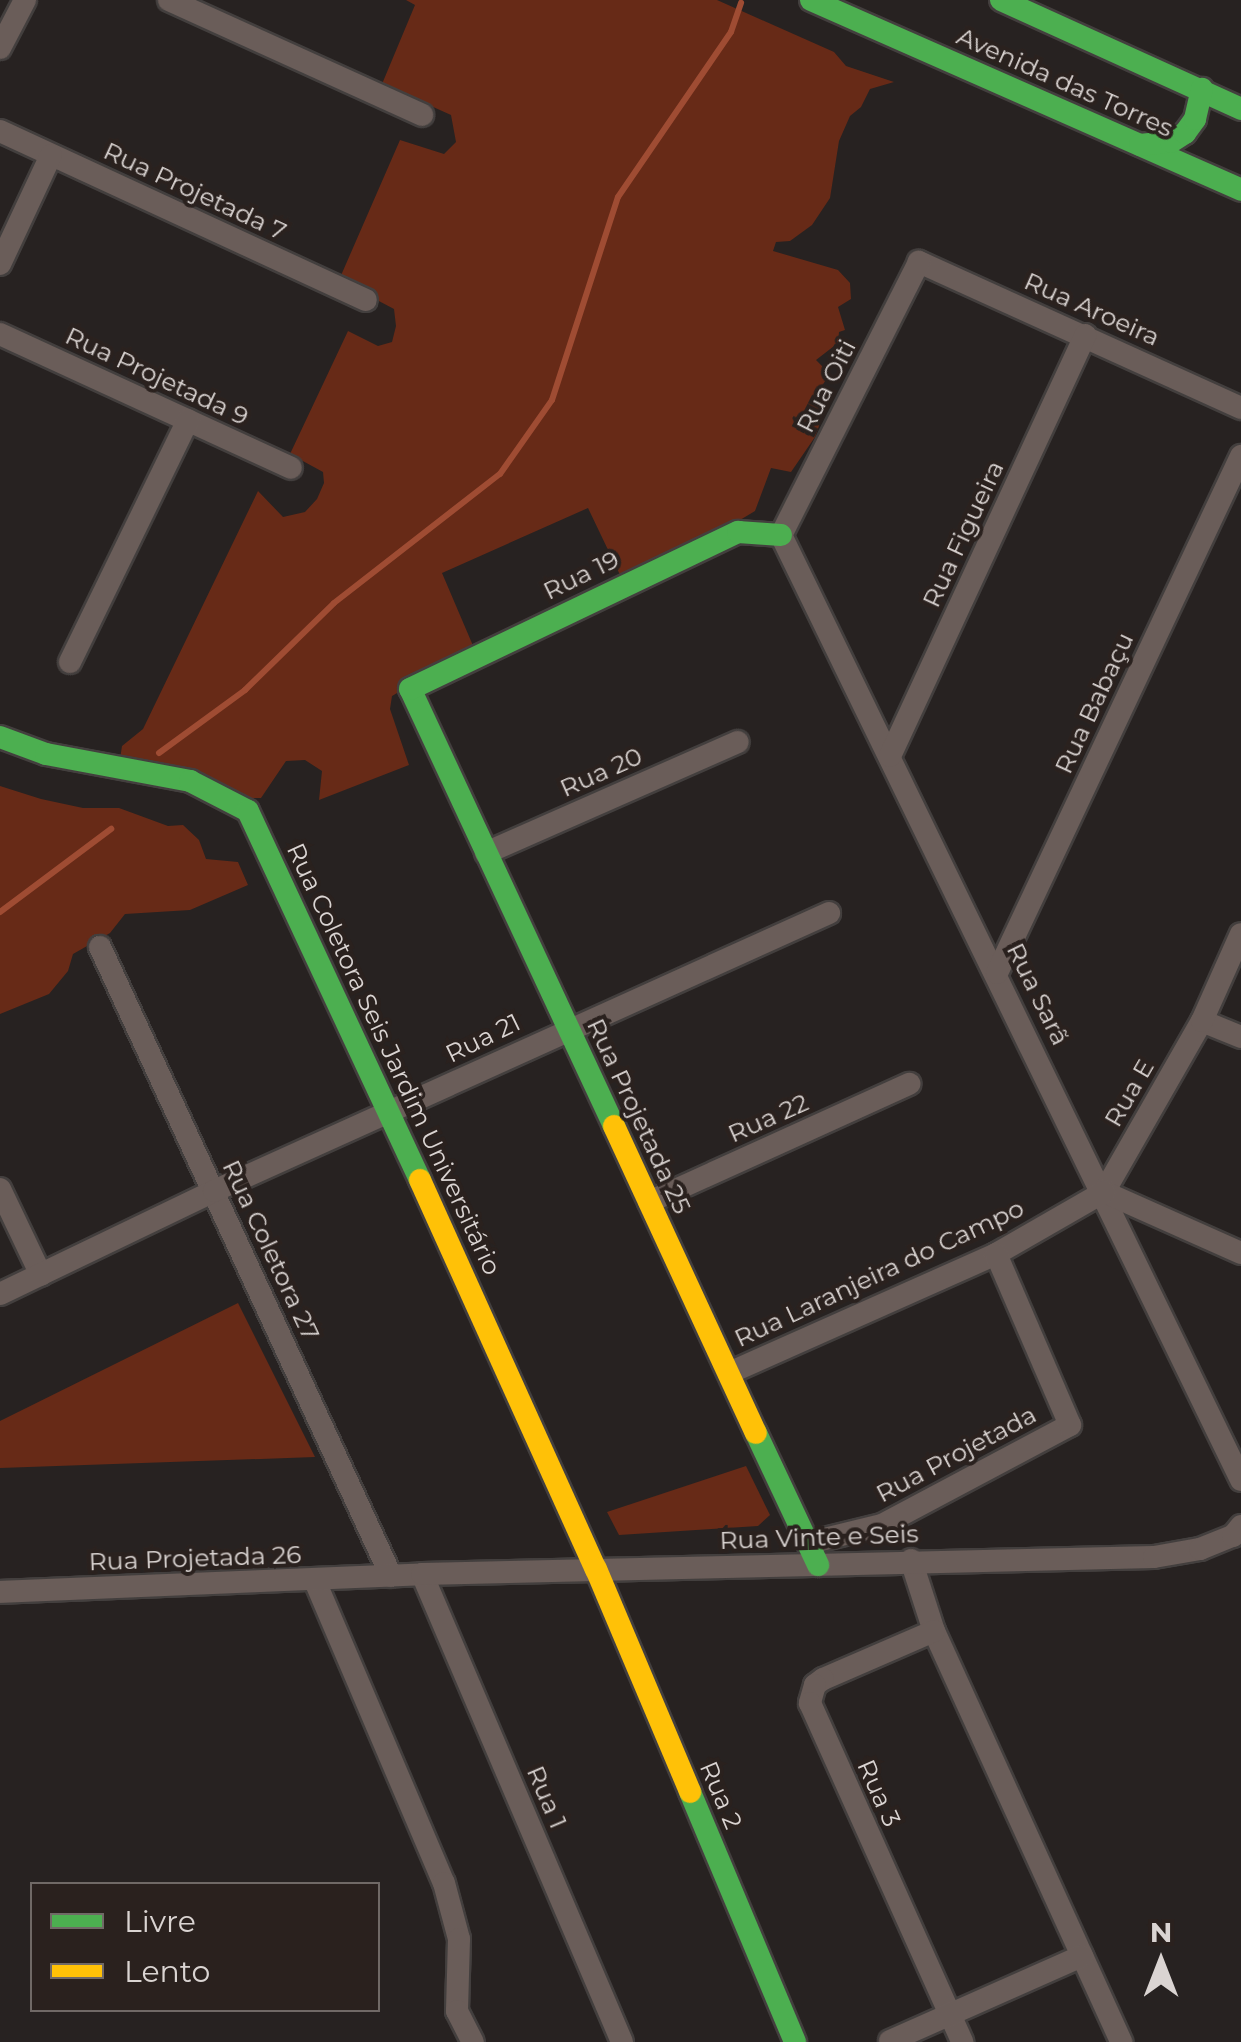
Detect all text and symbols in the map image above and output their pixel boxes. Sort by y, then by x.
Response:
street label: Avenida das Torres [952,21,1178,143]
street label: Rua Projetada 7 [99,136,291,246]
street label: Rua Aroeira [1020,266,1164,352]
street label: Rua Projetada 9 [61,320,253,432]
street label: Rua Oiti [790,334,862,438]
street label: Rua Figueira [916,456,1010,612]
street label: Rua 19 [538,544,624,606]
street label: Rua Babaçu [1048,628,1140,778]
street label: Rua 20 [555,741,647,803]
street label: Rua Coletora Seis Jardim Universitário [280,838,508,1280]
street label: Rua Sarã [1000,938,1076,1050]
street label: Rua 21 [441,1007,525,1069]
street label: Rua Projetada 25 [581,1014,697,1218]
street label: Rua E [1098,1054,1160,1132]
street label: Rua 22 [723,1087,813,1149]
street label: Rua Coletora 27 [216,1155,326,1345]
street label: Rua Laranjeira do Campo [730,1193,1028,1353]
street label: Rua Projetada [871,1399,1041,1509]
street label: Rua Vinte e Seis [719,1519,919,1555]
street label: Rua Projetada 26 [88,1539,302,1577]
street label: Rua 3 [851,1755,907,1831]
street label: Rua 2 [693,1757,749,1833]
street label: Rua 1 [520,1761,574,1833]
legend [30,1882,380,2012]
text: Livre [124,1903,196,1940]
north arrow [1111,1912,1211,2012]
text: N [1150,1915,1172,1949]
text: Lento [124,1953,210,1990]

